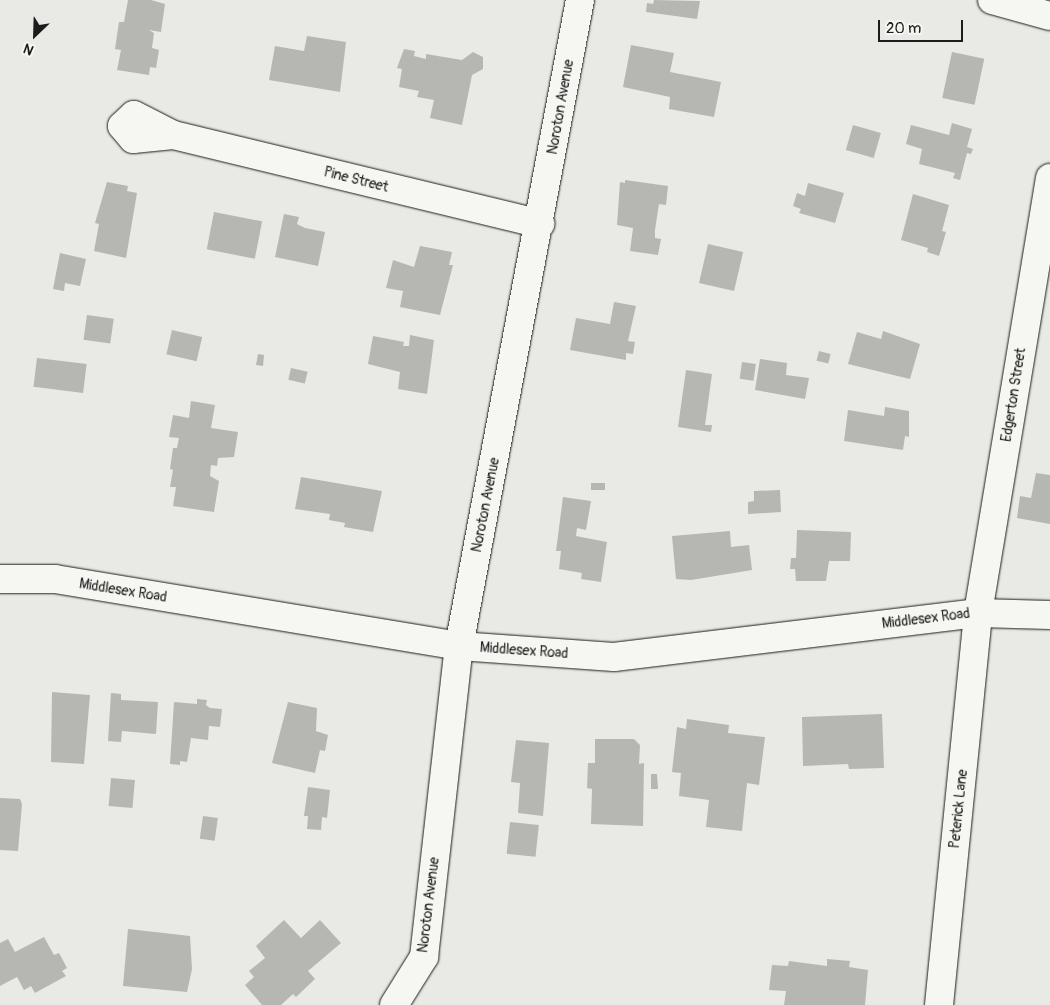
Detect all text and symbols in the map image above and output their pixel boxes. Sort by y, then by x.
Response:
north arrow [10,10,60,60]
scale bar [880,10,965,42]
text: 20 m [886,19,921,38]
text: N [21,39,36,59]
street label: Noroton Avenue [544,58,578,156]
street label: Pine Street [322,164,390,196]
street label: Edgerton Street [998,347,1030,443]
street label: Noroton Avenue [469,456,503,554]
street label: Middlesex Road [78,576,168,606]
street label: Middlesex Road [881,605,971,633]
street label: Middlesex Road [479,640,569,662]
street label: Peterick Lane [946,769,972,849]
street label: Noroton Avenue [415,856,443,954]

